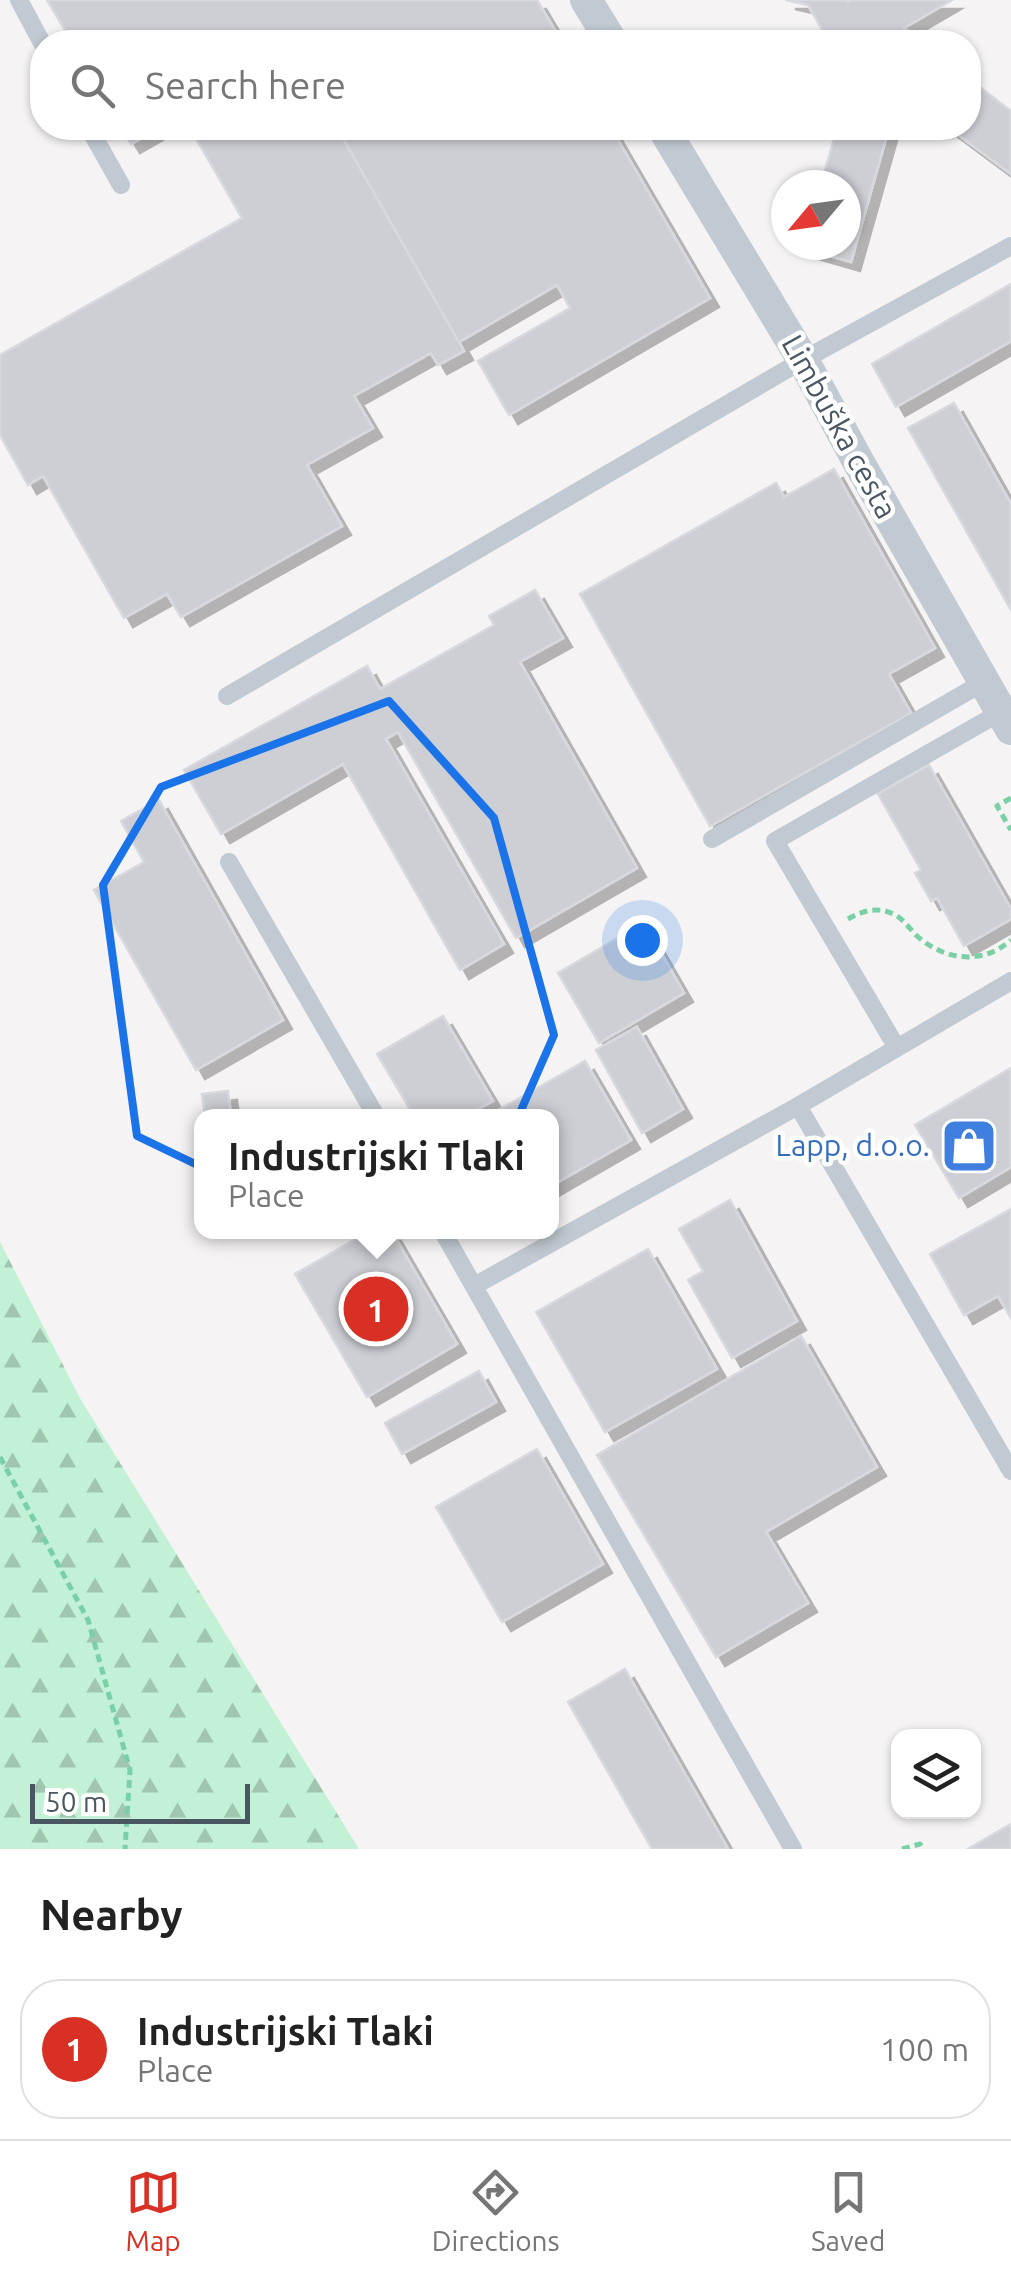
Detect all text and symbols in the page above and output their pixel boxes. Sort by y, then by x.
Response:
search box [30,30,981,140]
icon: search [65,58,120,113]
text: Search here [145,64,346,106]
north arrow [771,170,861,260]
street label: Limbuška cesta [776,329,904,524]
your location [617,915,668,966]
popup [194,1109,559,1239]
shop icon: Lapp, d.o.o. [939,1116,999,1176]
place label: Lapp, d.o.o. [776,1128,930,1162]
text: Industrijski Tlaki [228,1135,525,1177]
text: Place [228,1177,305,1213]
pin: 1 [344,1272,408,1346]
map controls [891,1729,981,1819]
button: layers [891,1729,981,1819]
scale bar [30,1779,250,1824]
text: 50 m [45,1786,107,1817]
text: Nearby [40,1891,183,1938]
text: Industrijski Tlaki [137,2010,434,2052]
text: 1 [65,2031,84,2067]
text: 100 m [880,2031,969,2067]
text: Place [137,2052,213,2088]
tab: Map [126,2165,181,2256]
tab: Directions [432,2165,560,2256]
tab: Saved [811,2165,885,2256]

